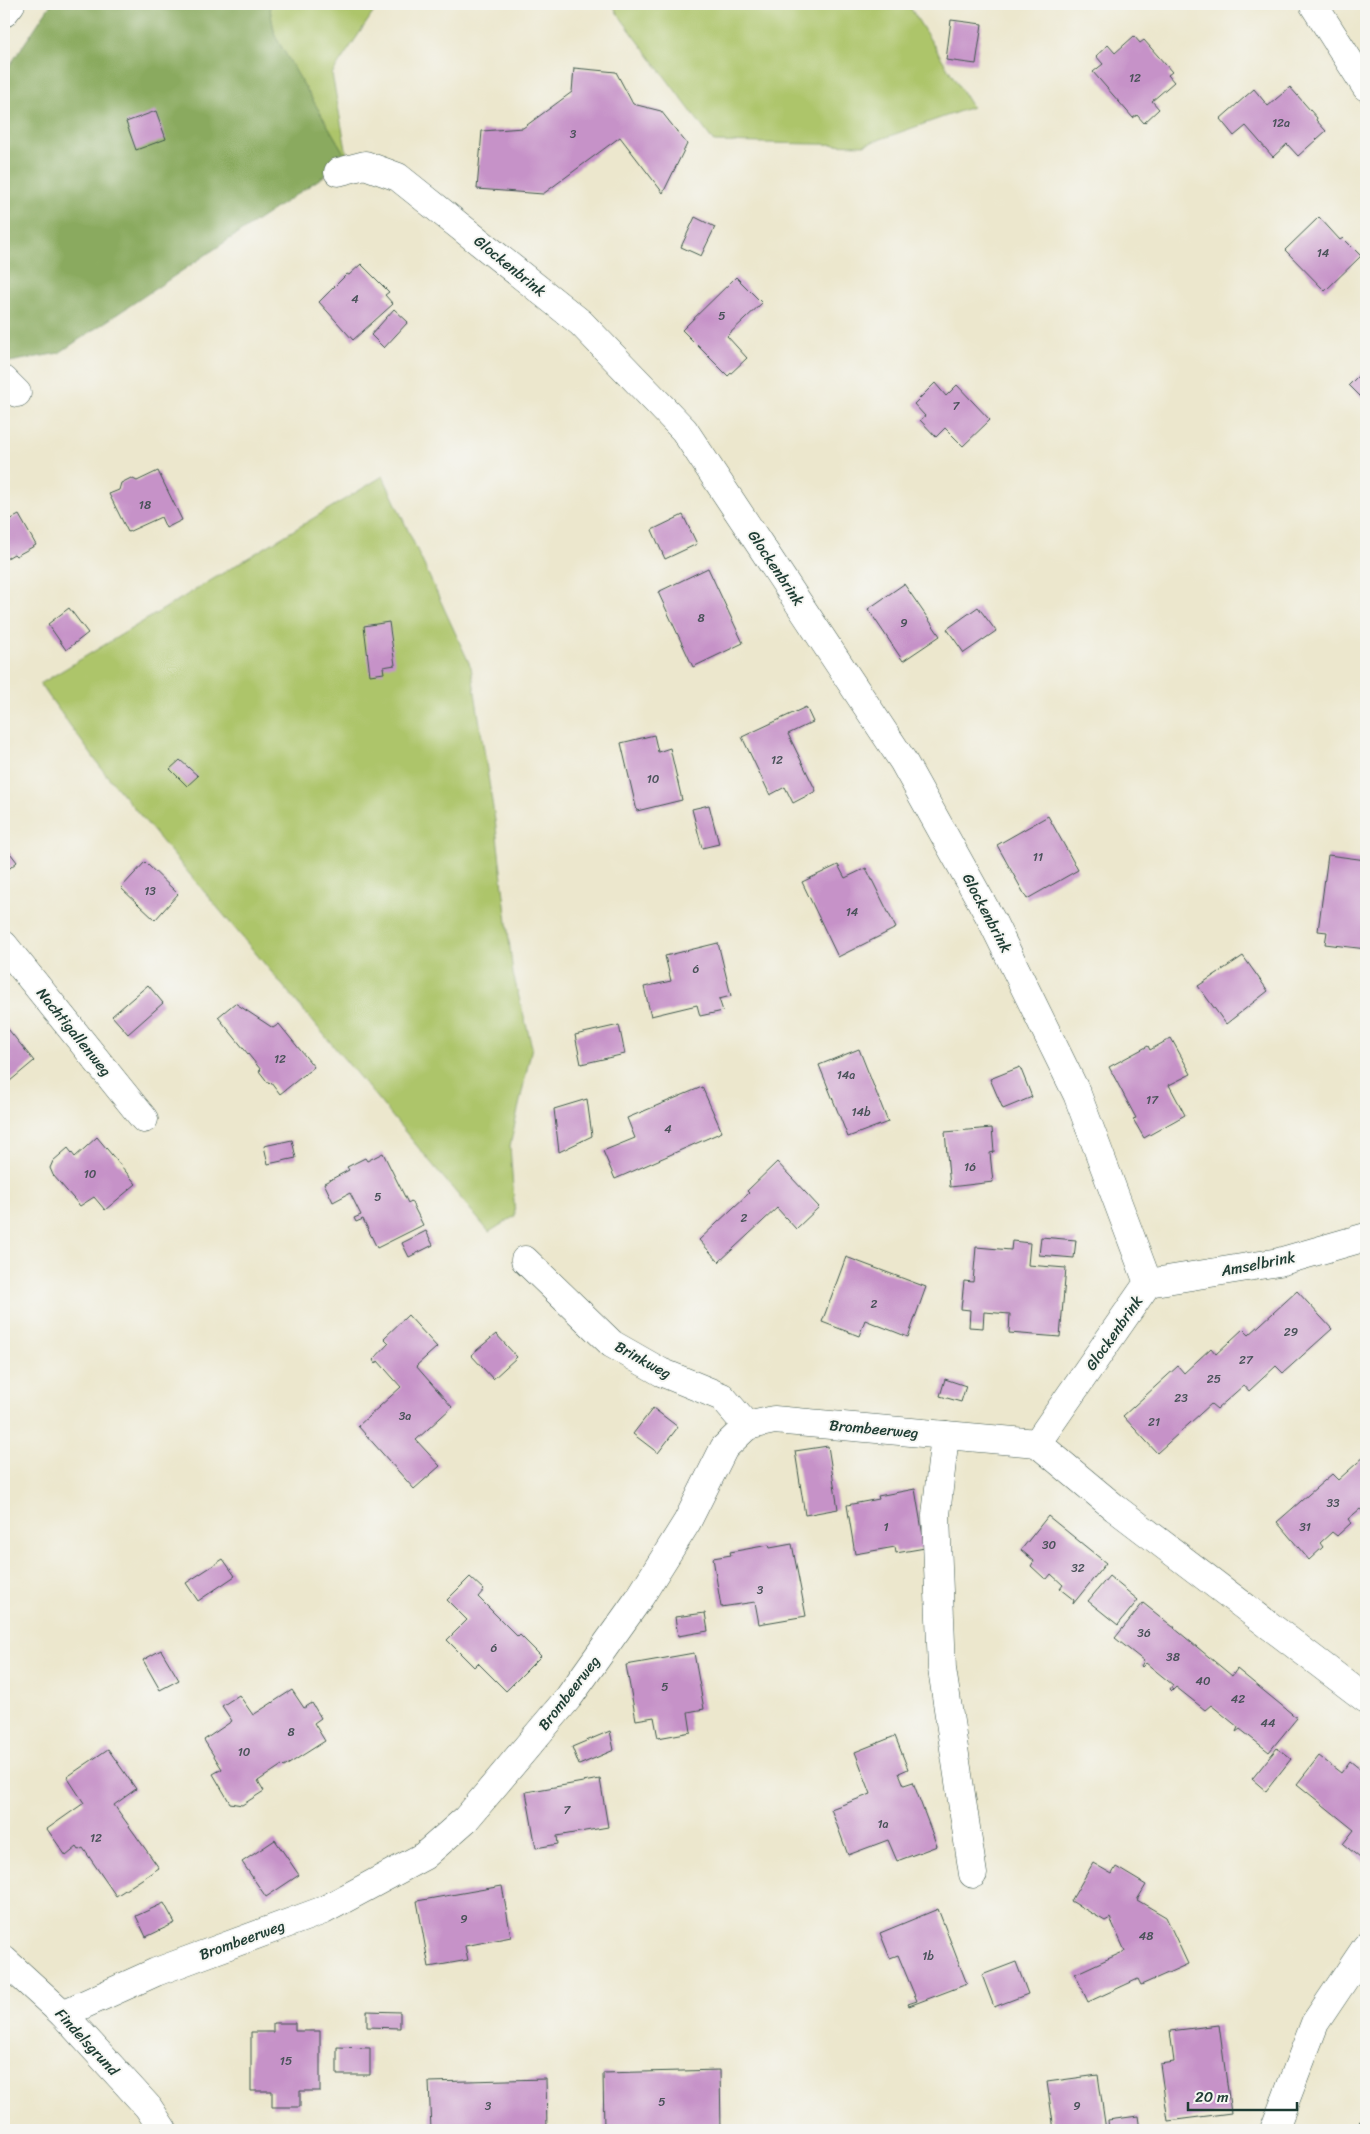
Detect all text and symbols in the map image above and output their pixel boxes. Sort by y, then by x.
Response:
house number: 12 [1129,67,1141,89]
house number: 12a [1272,112,1290,134]
house number: 3 [570,123,577,145]
street label: Glockenbrink [468,229,552,303]
house number: 14 [1317,242,1330,264]
house number: 4 [351,288,359,310]
house number: 5 [718,305,726,327]
house number: 7 [953,395,961,417]
house number: 18 [139,494,151,516]
street label: Glockenbrink [741,525,811,611]
house number: 8 [697,607,705,629]
house number: 9 [900,612,908,634]
house number: 12 [771,749,783,771]
house number: 10 [647,768,660,790]
house number: 11 [1033,846,1043,868]
street label: Glockenbrink [955,869,1019,957]
house number: 13 [144,880,156,902]
house number: 14 [846,901,859,923]
house number: 6 [693,958,700,980]
street label: Nachtigallenweg [30,982,118,1082]
house number: 12 [274,1048,286,1070]
house number: 14a [837,1064,855,1086]
house number: 17 [1146,1089,1159,1111]
house number: 14b [851,1101,871,1123]
house number: 4 [664,1118,672,1140]
house number: 16 [964,1156,976,1178]
house number: 10 [84,1163,97,1185]
house number: 5 [374,1186,382,1208]
house number: 2 [741,1207,748,1229]
street label: Amselbrink [1218,1244,1298,1284]
street label: Glockenbrink [1078,1290,1150,1376]
house number: 2 [871,1293,878,1315]
house number: 29 [1284,1321,1298,1343]
street label: Brinkweg [610,1334,677,1386]
house number: 27 [1239,1349,1254,1371]
house number: 25 [1207,1368,1221,1390]
house number: 23 [1174,1387,1188,1409]
house number: 3a [399,1405,411,1427]
house number: 21 [1148,1411,1160,1433]
street label: Brombeerweg [828,1412,920,1446]
house number: 33 [1326,1492,1340,1514]
house number: 1 [883,1516,889,1538]
house number: 31 [1299,1516,1311,1538]
house number: 30 [1042,1534,1056,1556]
house number: 32 [1071,1557,1085,1579]
house number: 3 [757,1579,764,1601]
house number: 36 [1137,1622,1151,1644]
house number: 6 [491,1637,498,1659]
house number: 38 [1166,1646,1180,1668]
street label: Brombeerweg [531,1650,607,1736]
house number: 40 [1195,1670,1211,1692]
house number: 5 [661,1676,669,1698]
house number: 42 [1231,1688,1245,1710]
house number: 44 [1260,1712,1276,1734]
house number: 8 [287,1721,295,1743]
house number: 10 [238,1741,251,1763]
house number: 7 [564,1799,572,1821]
house number: 1a [877,1813,889,1835]
house number: 12 [90,1827,102,1849]
house number: 9 [460,1908,468,1930]
street label: Brombeerweg [195,1912,289,1968]
house number: 48 [1139,1925,1153,1947]
house number: 1b [922,1945,934,1967]
street label: Findelsgrund [49,2002,126,2083]
house number: 15 [280,2050,292,2072]
scale bar [1188,2079,1296,2111]
text: 20 m [1195,2084,1229,2110]
house number: 5 [658,2091,666,2113]
house number: 3 [485,2095,492,2117]
house number: 9 [1073,2095,1081,2117]

